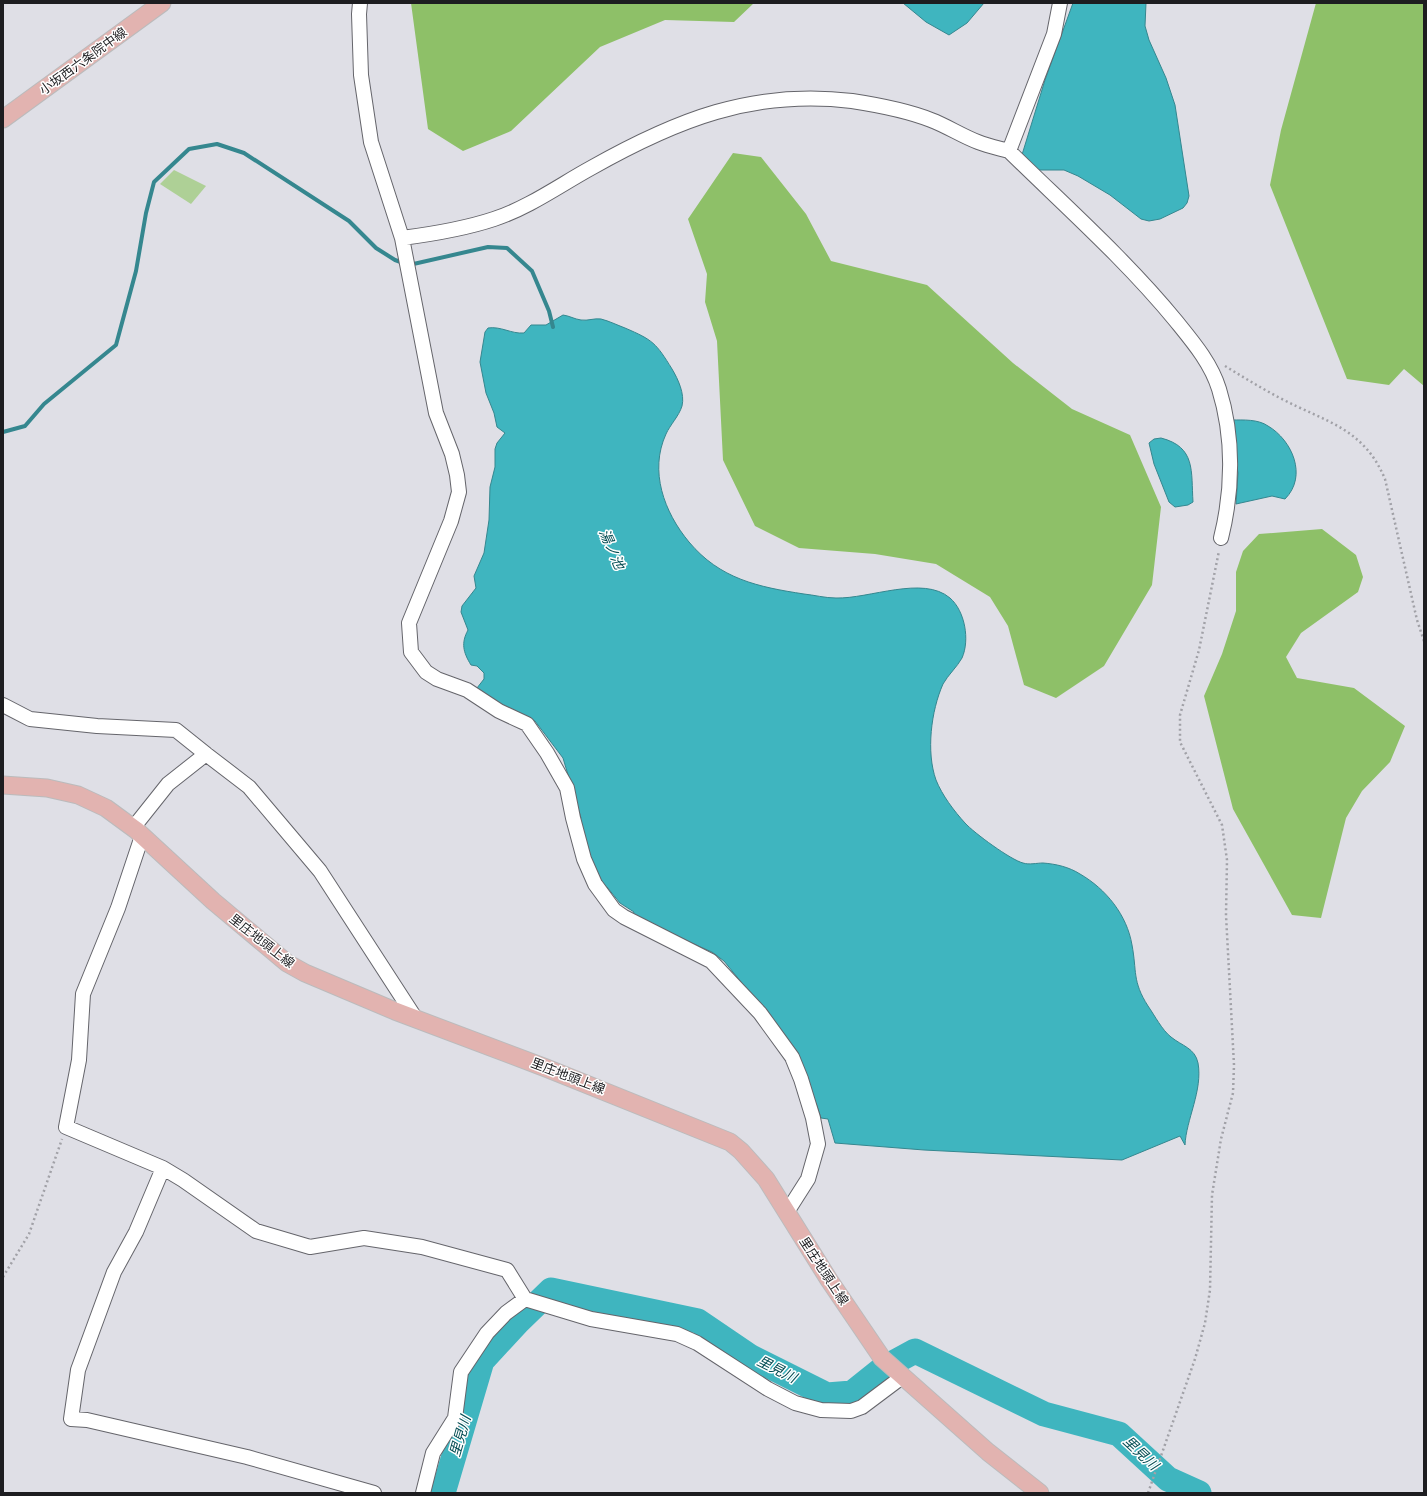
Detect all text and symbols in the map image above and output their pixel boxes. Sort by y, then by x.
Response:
street label: 小坂西六条院中線 [35,23,131,99]
water label: 湯ノ池 [594,526,630,574]
street label: 里庄地頭上線 [225,909,299,973]
street label: 里庄地頭上線 [528,1053,608,1099]
street label: 里庄地頭上線 [795,1233,853,1309]
water label: 里見川 [754,1351,802,1388]
water label: 里見川 [445,1411,476,1459]
water label: 里見川 [1119,1431,1165,1476]

